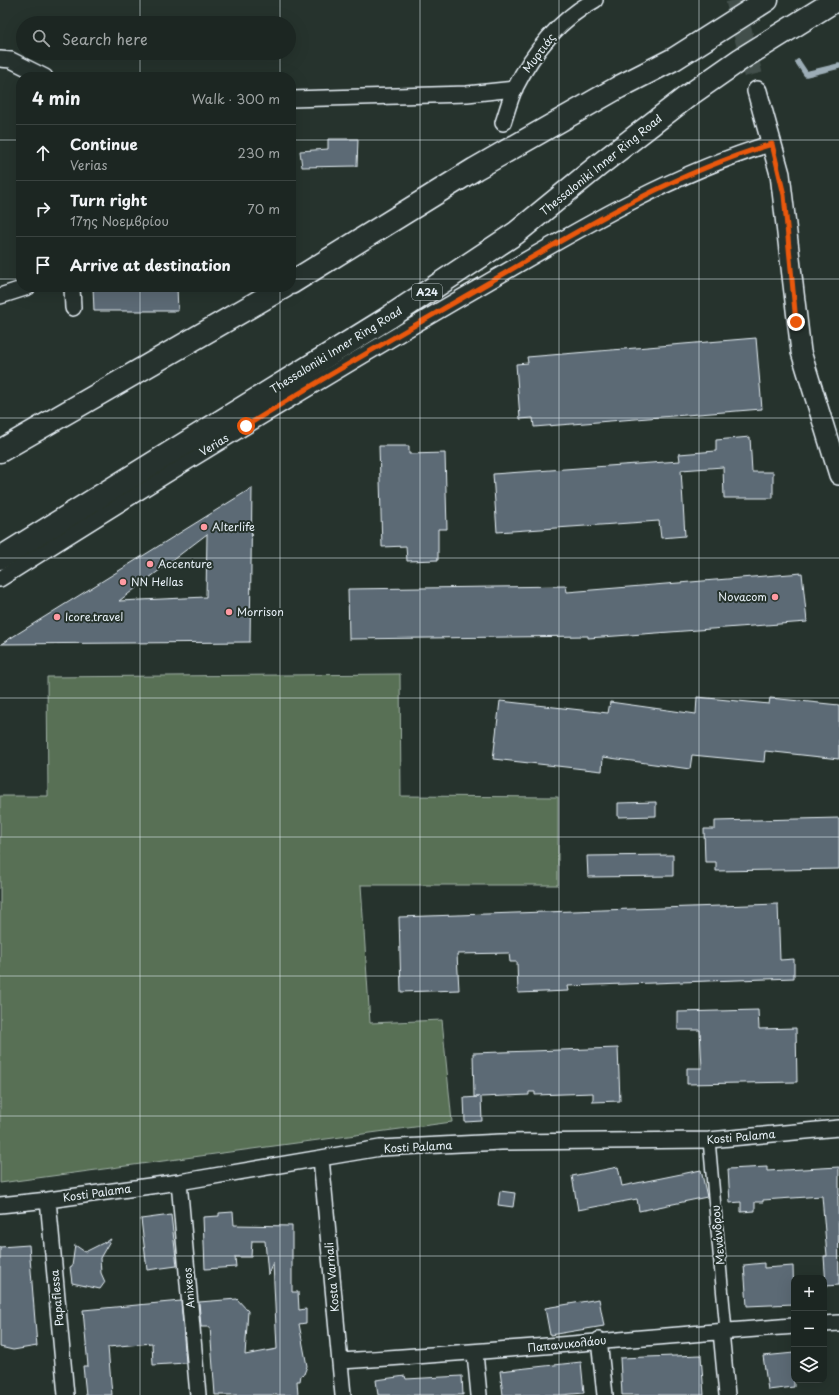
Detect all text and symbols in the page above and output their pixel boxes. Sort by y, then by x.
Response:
search box [16,16,296,60]
icon: search [30,27,52,49]
text: Search here [62,27,148,50]
street label: Μυρτιάς [518,29,559,76]
text: 4 min [32,85,80,111]
text: Walk · 300 m [192,89,280,108]
street label: Thessaloniki Inner Ring Road [536,110,665,219]
text: Continue [70,132,138,155]
icon: ahead [32,142,54,164]
text: 230 m [238,143,280,162]
text: Verias [70,155,107,174]
text: Turn right [70,188,147,211]
icon: right [32,198,54,220]
text: 70 m [247,199,280,218]
text: 17ης Νοεμβρίου [70,211,169,230]
text: Arrive at destination [70,253,231,276]
icon: arrive [32,254,54,276]
road number: Α24 [412,284,442,300]
street label: Thessaloniki Inner Ring Road [266,302,405,397]
route end [787,313,805,331]
route start [237,417,255,435]
street label: Verias [196,429,232,460]
place label: Alterlife [212,518,255,535]
marker: Alterlife [199,522,209,532]
place label: Accenture [158,555,212,572]
marker: Accenture [145,559,155,569]
place label: NN Hellas [131,573,183,590]
marker: NN Hellas [118,577,128,587]
place label: Novacom [718,588,767,605]
marker: Novacom [770,592,780,602]
place label: Morrison [237,603,284,620]
marker: Morrison [224,607,234,617]
place label: Icore.travel [65,608,123,625]
marker: Icore.travel [52,612,62,622]
street label: Kosti Palama [706,1125,776,1148]
street label: Kosti Palama [383,1136,453,1157]
street label: Kosti Palama [62,1179,132,1206]
street label: Μενάνδρου [706,1204,729,1266]
street label: Kosta Varnali [320,1241,343,1313]
street label: Anixeos [178,1267,199,1309]
street label: Papaflessa [46,1269,67,1327]
map controls [791,1275,827,1383]
button: + [791,1275,827,1311]
button: − [791,1311,827,1347]
street label: Παπανικολάου [527,1331,607,1356]
button: layers [791,1347,827,1383]

